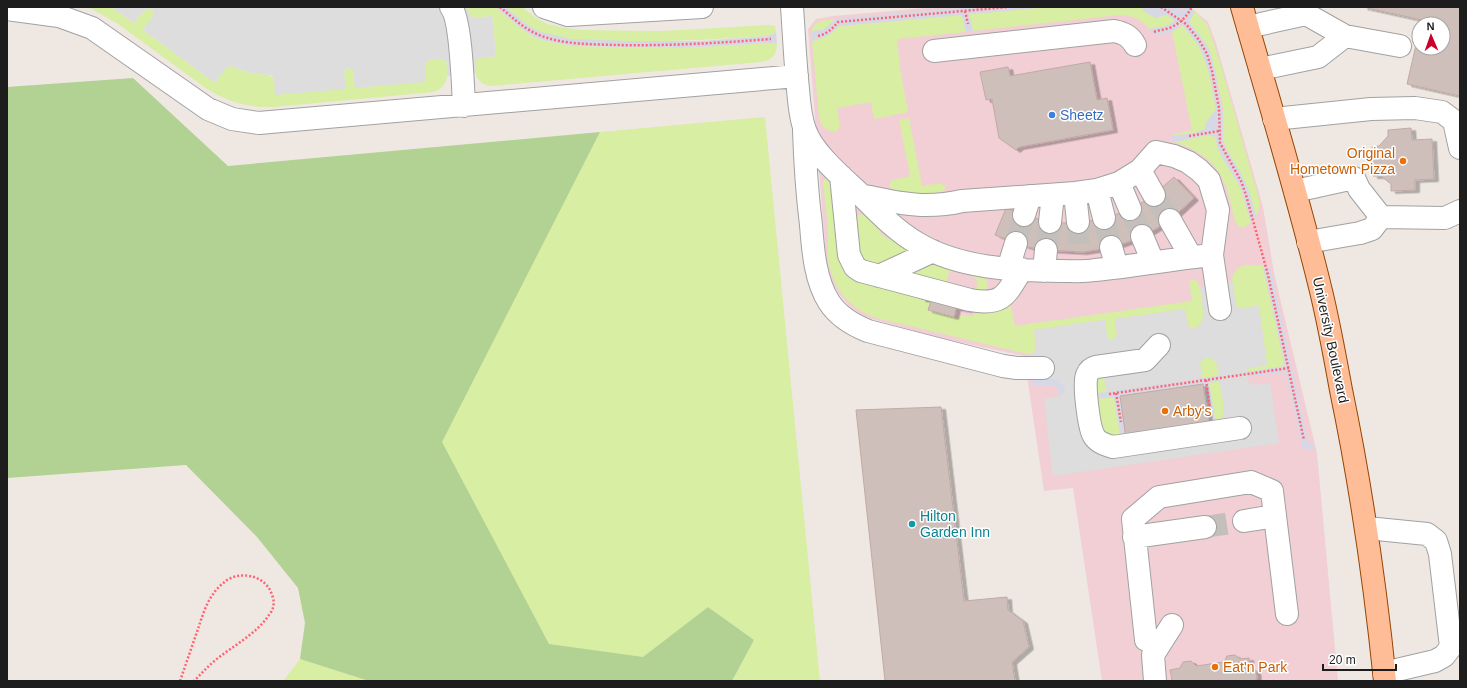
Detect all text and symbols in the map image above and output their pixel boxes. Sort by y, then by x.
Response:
north arrow [1411,16,1451,56]
text: N [1426,20,1435,32]
place label: Sheetz [1060,107,1104,123]
marker: Sheetz [1047,110,1057,120]
place label: Original Hometown Pizza [1290,145,1395,177]
marker: Original Hometown Pizza [1398,156,1408,166]
street label: University Boulevard [1310,276,1352,404]
place label: Arby's [1173,403,1211,419]
marker: Arby's [1160,406,1170,416]
place label: Hilton Garden Inn [920,508,990,540]
marker: Hilton Garden Inn [907,519,917,529]
scale bar [1323,646,1396,672]
text: 20 m [1329,653,1356,667]
place label: Eat'n Park [1223,659,1288,675]
marker: Eat'n Park [1210,662,1220,672]

